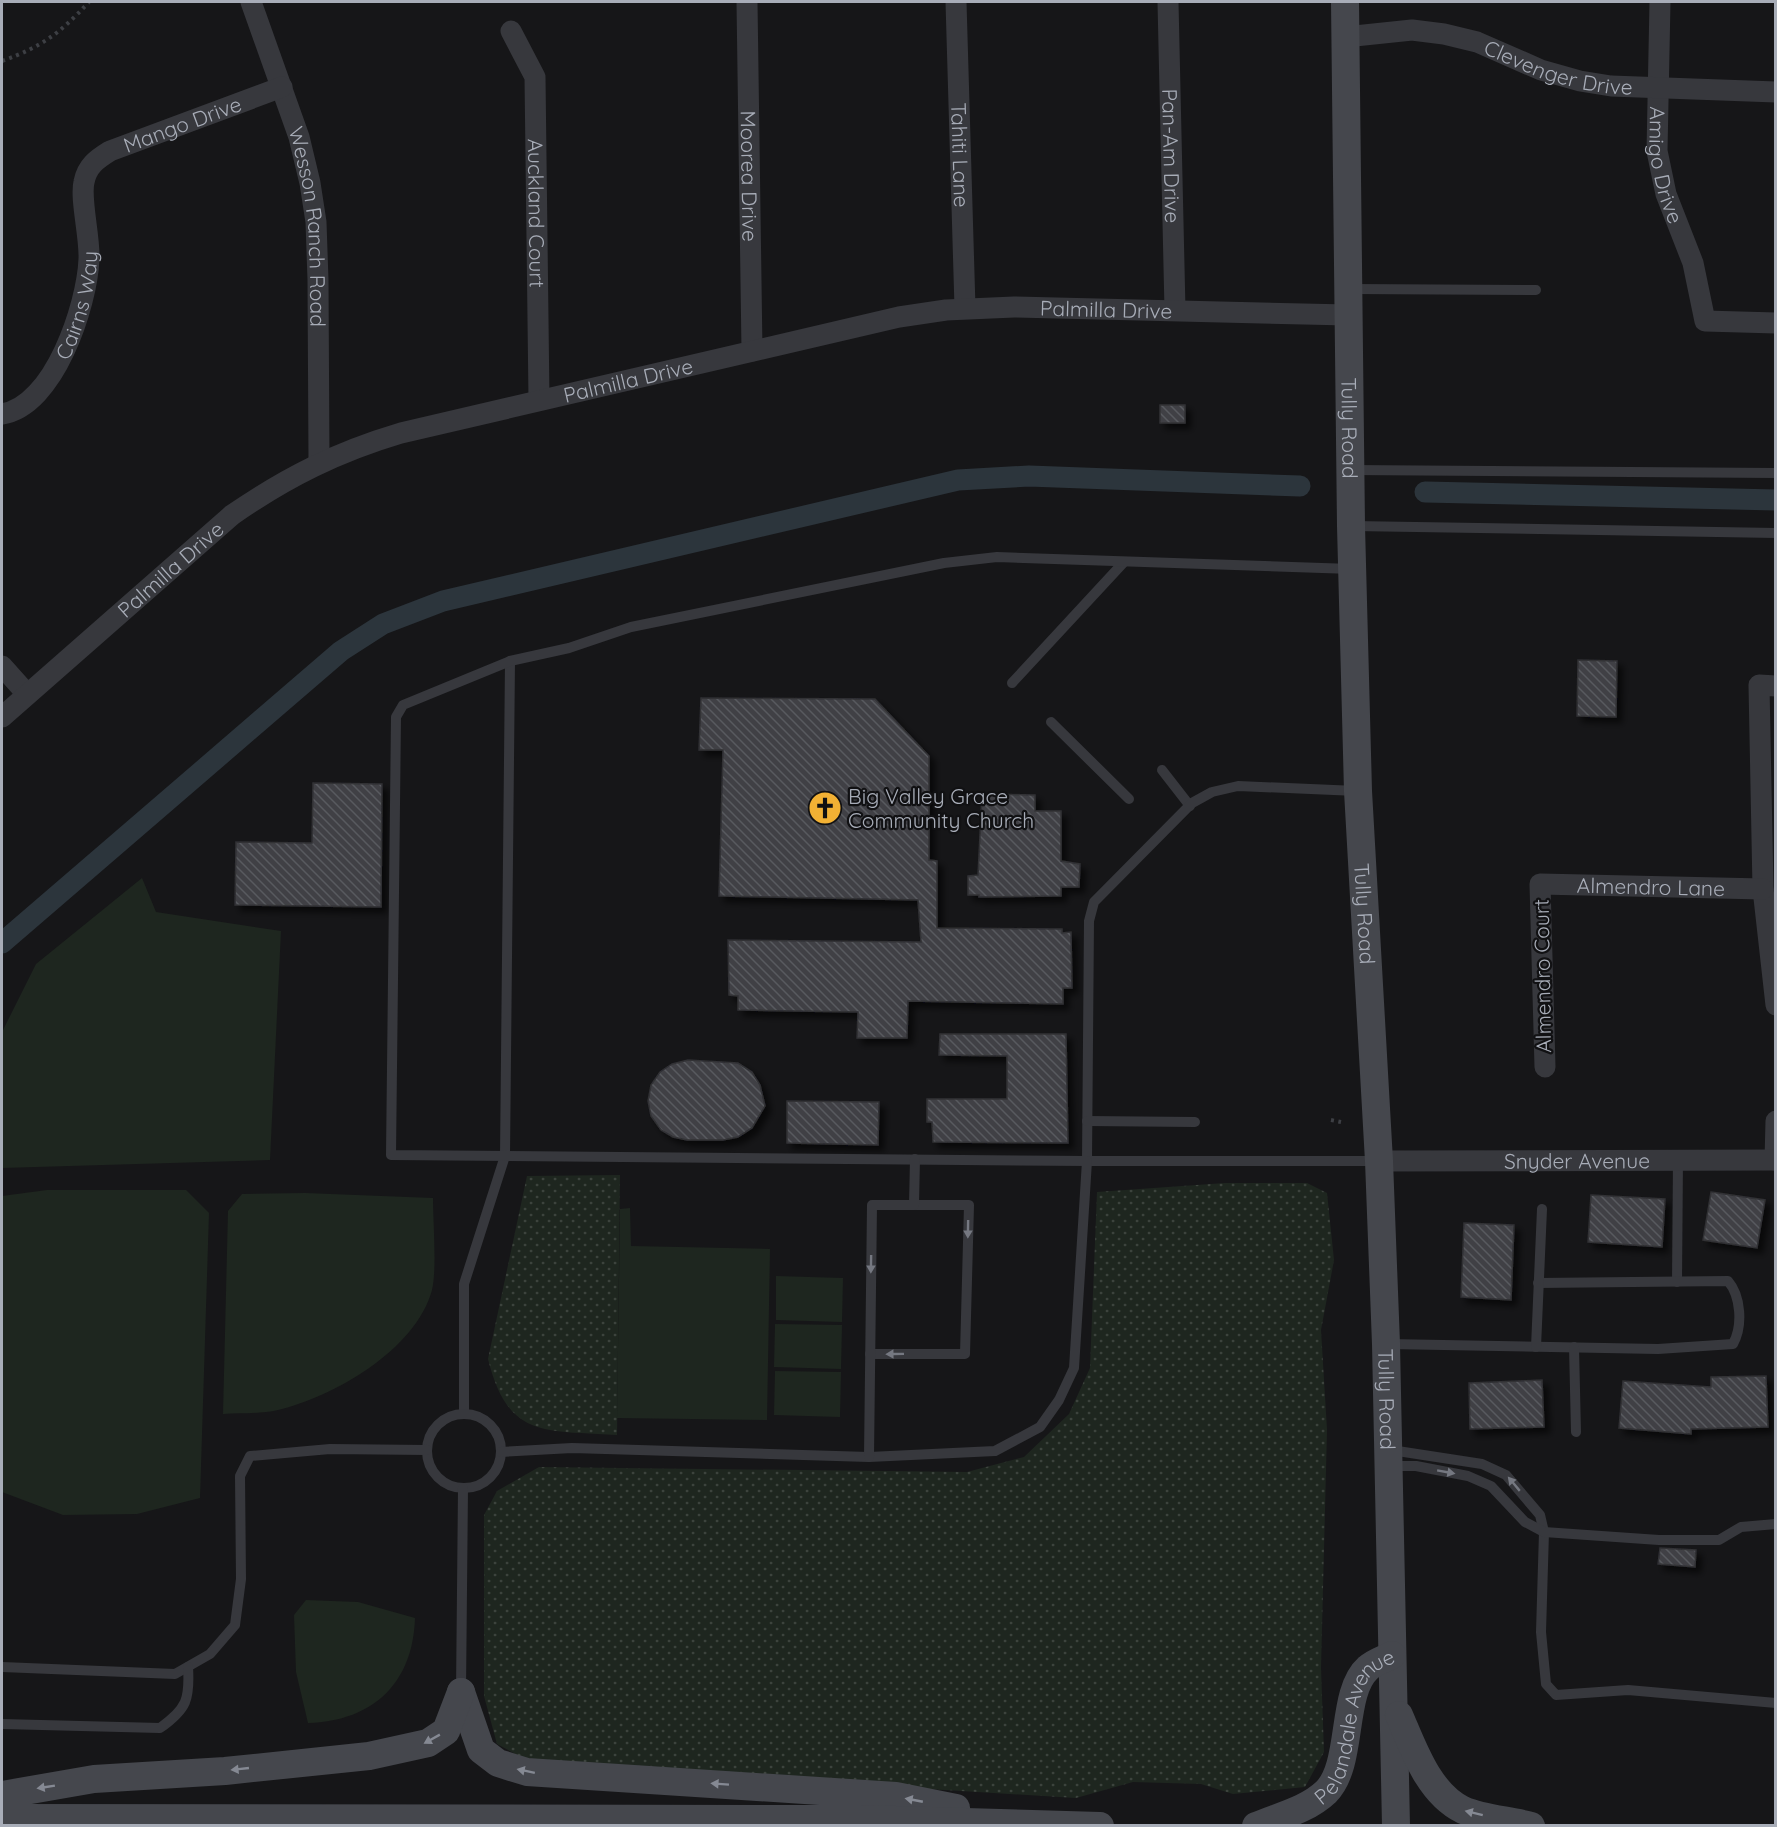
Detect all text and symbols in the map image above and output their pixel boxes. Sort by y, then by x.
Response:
street label: Clevenger Drive [1480,34,1633,100]
street label: Pan-Am Drive [1157,88,1186,224]
street label: Mango Drive [120,90,245,158]
street label: Tahiti Lane [946,102,975,208]
street label: Amigo Drive [1644,106,1689,227]
street label: Moorea Drive [736,110,763,242]
street label: Wesson Ranch Road [283,123,331,327]
street label: Auckland Court [523,138,551,288]
street label: Cairns Way [49,251,102,364]
street label: Palmilla Drive [1040,295,1173,324]
street label: Palmilla Drive [561,352,696,408]
street label: Tully Road [1336,377,1363,479]
street label: Palmilla Drive [112,516,229,623]
place label: Big Valley Grace Community Church [848,783,1034,833]
church icon: Big Valley Grace Community Church [807,790,843,826]
street label: Tully Road [1349,862,1381,965]
street label: Almendro Lane [1576,872,1725,901]
street label: Almendro Court [1528,899,1556,1053]
street label: Snyder Avenue [1504,1147,1650,1174]
one-way arrow [964,1219,973,1238]
one-way arrow [866,1254,876,1273]
street label: Tully Road [1373,1348,1401,1450]
one-way arrow [886,1349,905,1359]
one-way arrow [1437,1468,1456,1477]
one-way arrow [1507,1476,1520,1492]
street label: Pelandale Avenue [1309,1643,1398,1810]
one-way arrow [423,1734,440,1744]
one-way arrow [231,1765,250,1774]
one-way arrow [516,1766,535,1775]
one-way arrow [711,1780,730,1789]
one-way arrow [37,1783,56,1792]
one-way arrow [905,1795,924,1804]
one-way arrow [1465,1807,1483,1817]

